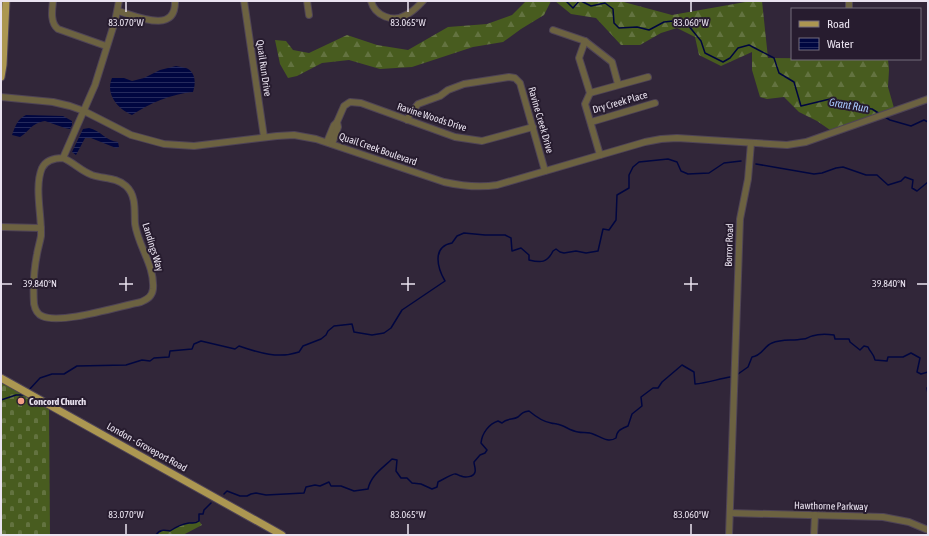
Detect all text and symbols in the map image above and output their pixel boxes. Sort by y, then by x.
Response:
legend [791,8,921,60]
text: 83.070°W [108,17,144,28]
text: 83.065°W [390,17,426,28]
text: 83.060°W [673,17,709,28]
text: Road [827,17,850,31]
text: Water [827,37,854,51]
street label: Quail Run Drive [255,39,273,97]
street label: Ravine Creek Drive [526,86,556,155]
street label: Dry Creek Place [591,89,649,115]
water label: Grant Run [828,96,870,114]
street label: Ravine Woods Drive [396,101,468,134]
street label: Quail Creek Boulevard [338,131,419,168]
street label: Landings Way [140,221,166,273]
street label: Borror Road [723,223,735,267]
text: 39.840°N [23,278,57,289]
text: 39.840°N [872,278,906,289]
marker: Concord Church [16,396,26,406]
place label: Concord Church [29,396,86,407]
street label: London - Groveport Road [105,420,189,474]
street label: Hawthorne Parkway [794,500,868,512]
text: 83.070°W [108,509,144,520]
text: 83.065°W [390,509,426,520]
text: 83.060°W [673,509,709,520]

